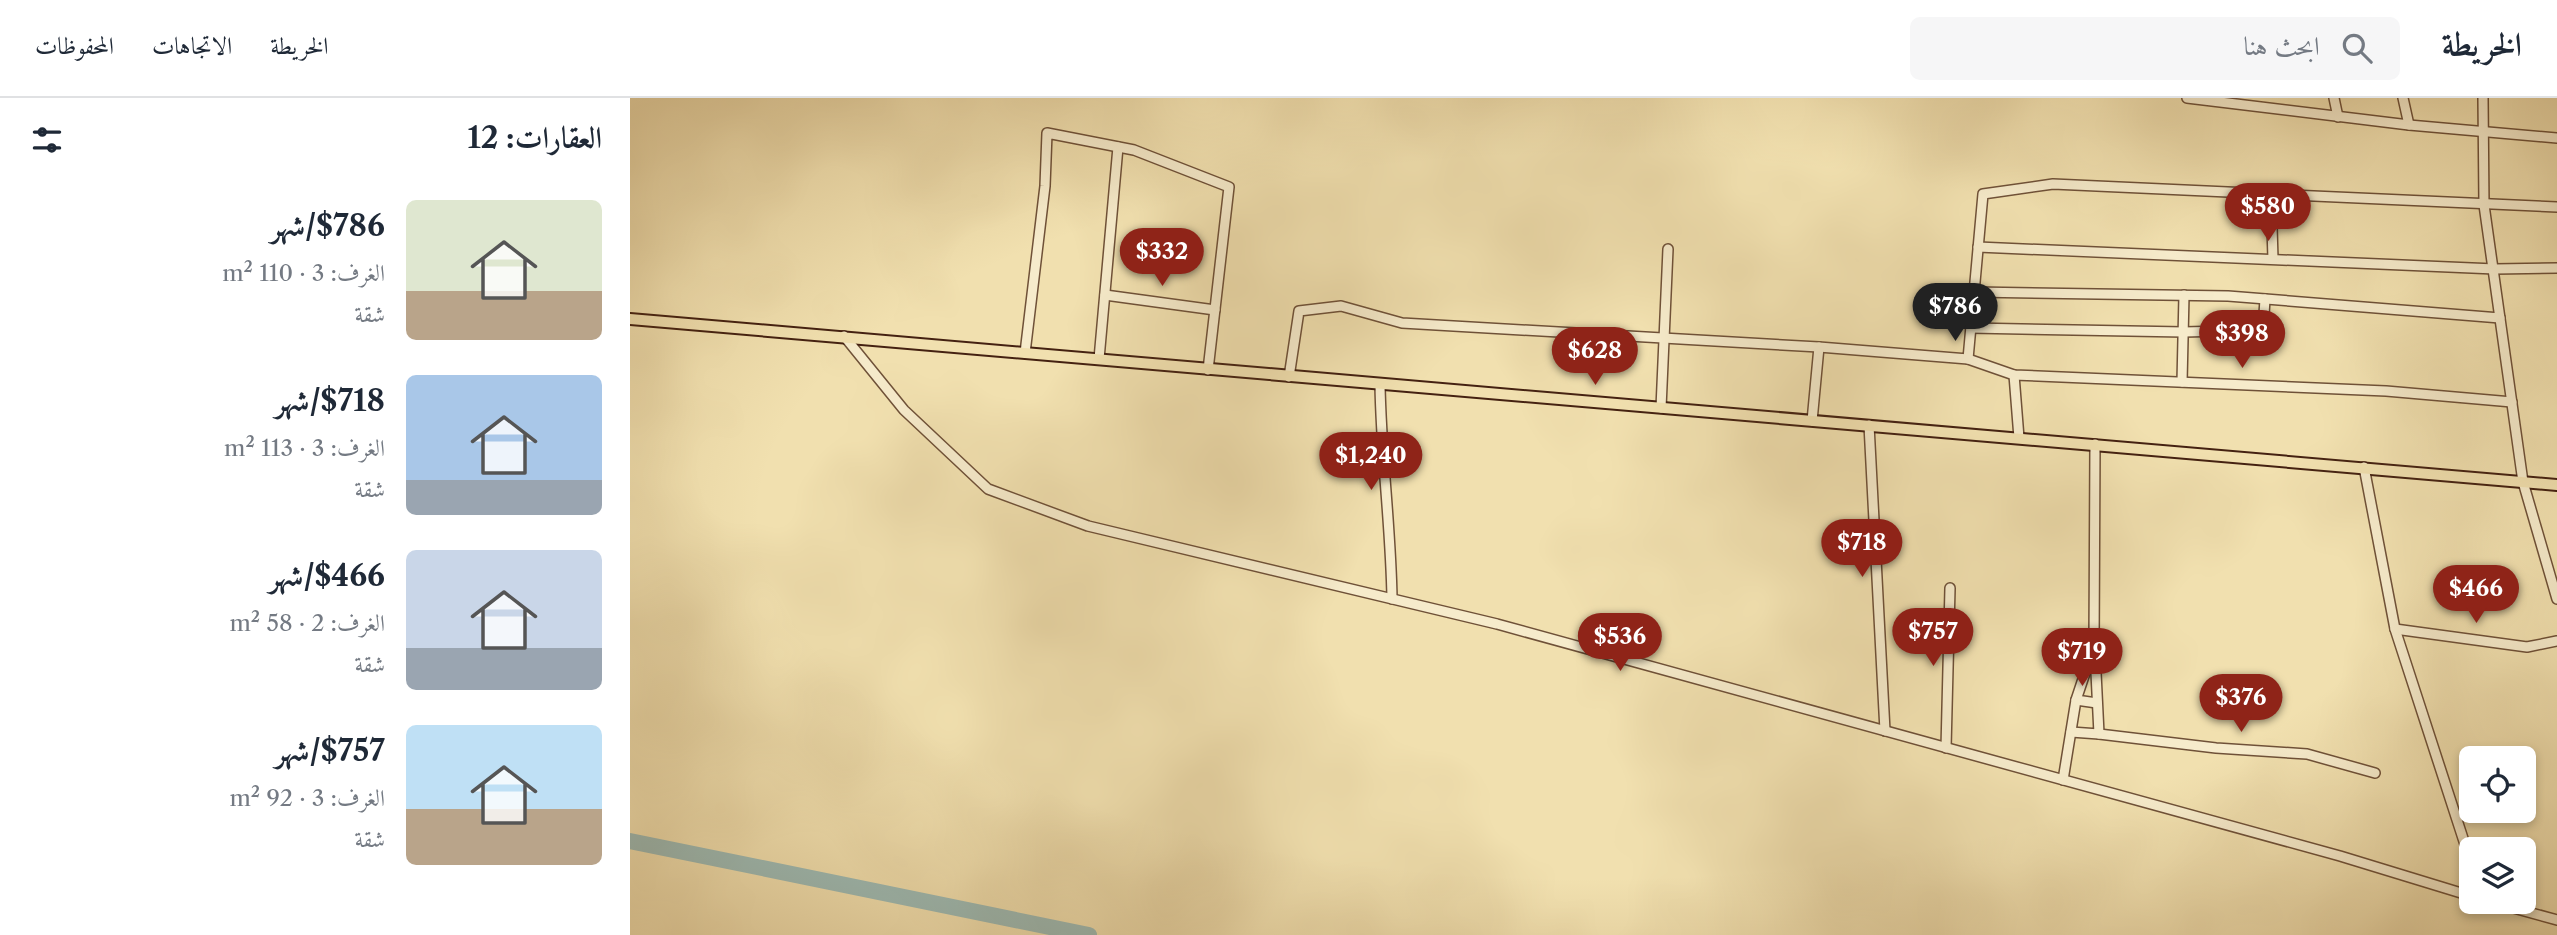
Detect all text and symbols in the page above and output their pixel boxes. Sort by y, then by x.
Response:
search box [1910,17,2400,80]
text: الخريطة [2442,24,2522,65]
icon: search [2338,29,2376,67]
text: ابحث هنا [2243,30,2320,62]
text: المحفوظات [35,31,114,60]
text: الاتجاهات [152,31,232,60]
text: الخريطة [270,31,329,60]
text: العقارات: 12 [467,119,602,156]
icon: filters [28,121,66,159]
pin: $580 [2227,184,2309,243]
text: $580 [2241,192,2295,220]
text: $786/شهر [271,207,385,244]
icon: home [462,228,546,312]
pin: $332 [1121,228,1203,288]
text: $332 [1136,237,1188,265]
text: الغرف: 3 · 110 m² [222,259,385,287]
pin: $786 [1914,284,1996,343]
text: $786 [1929,292,1981,320]
text: شقة [355,300,385,328]
pin: $398 [2201,310,2283,370]
text: $398 [2215,319,2269,347]
pin: $628 [1554,328,1636,387]
text: $628 [1568,336,1622,364]
text: $718/شهر [275,382,385,419]
icon: home [462,403,546,487]
pin: $1,240 [1314,432,1428,492]
text: الغرف: 3 · 113 m² [224,434,385,462]
text: $1,240 [1335,441,1407,469]
text: شقة [355,475,385,503]
pin: $718 [1821,519,1903,579]
text: $718 [1837,528,1887,556]
text: $466/شهر [269,557,385,594]
pin: $466 [2435,566,2517,625]
text: $466 [2449,574,2503,602]
icon: home [462,578,546,662]
pin: $757 [1892,608,1974,668]
text: الغرف: 2 · 58 m² [229,609,385,637]
pin: $536 [1579,614,1661,673]
text: $757 [1908,617,1958,645]
text: $536 [1594,622,1646,650]
pin: $719 [2041,628,2123,688]
text: $719 [2058,637,2106,665]
text: شقة [355,650,385,678]
pin: $376 [2200,674,2282,734]
text: $376 [2215,683,2267,711]
text: $757/شهر [275,732,385,769]
map controls [2459,746,2536,914]
button: locate [2459,746,2536,823]
icon: home [462,753,546,837]
text: الغرف: 3 · 92 m² [229,784,385,812]
text: شقة [355,825,385,853]
button: layers [2459,837,2536,914]

